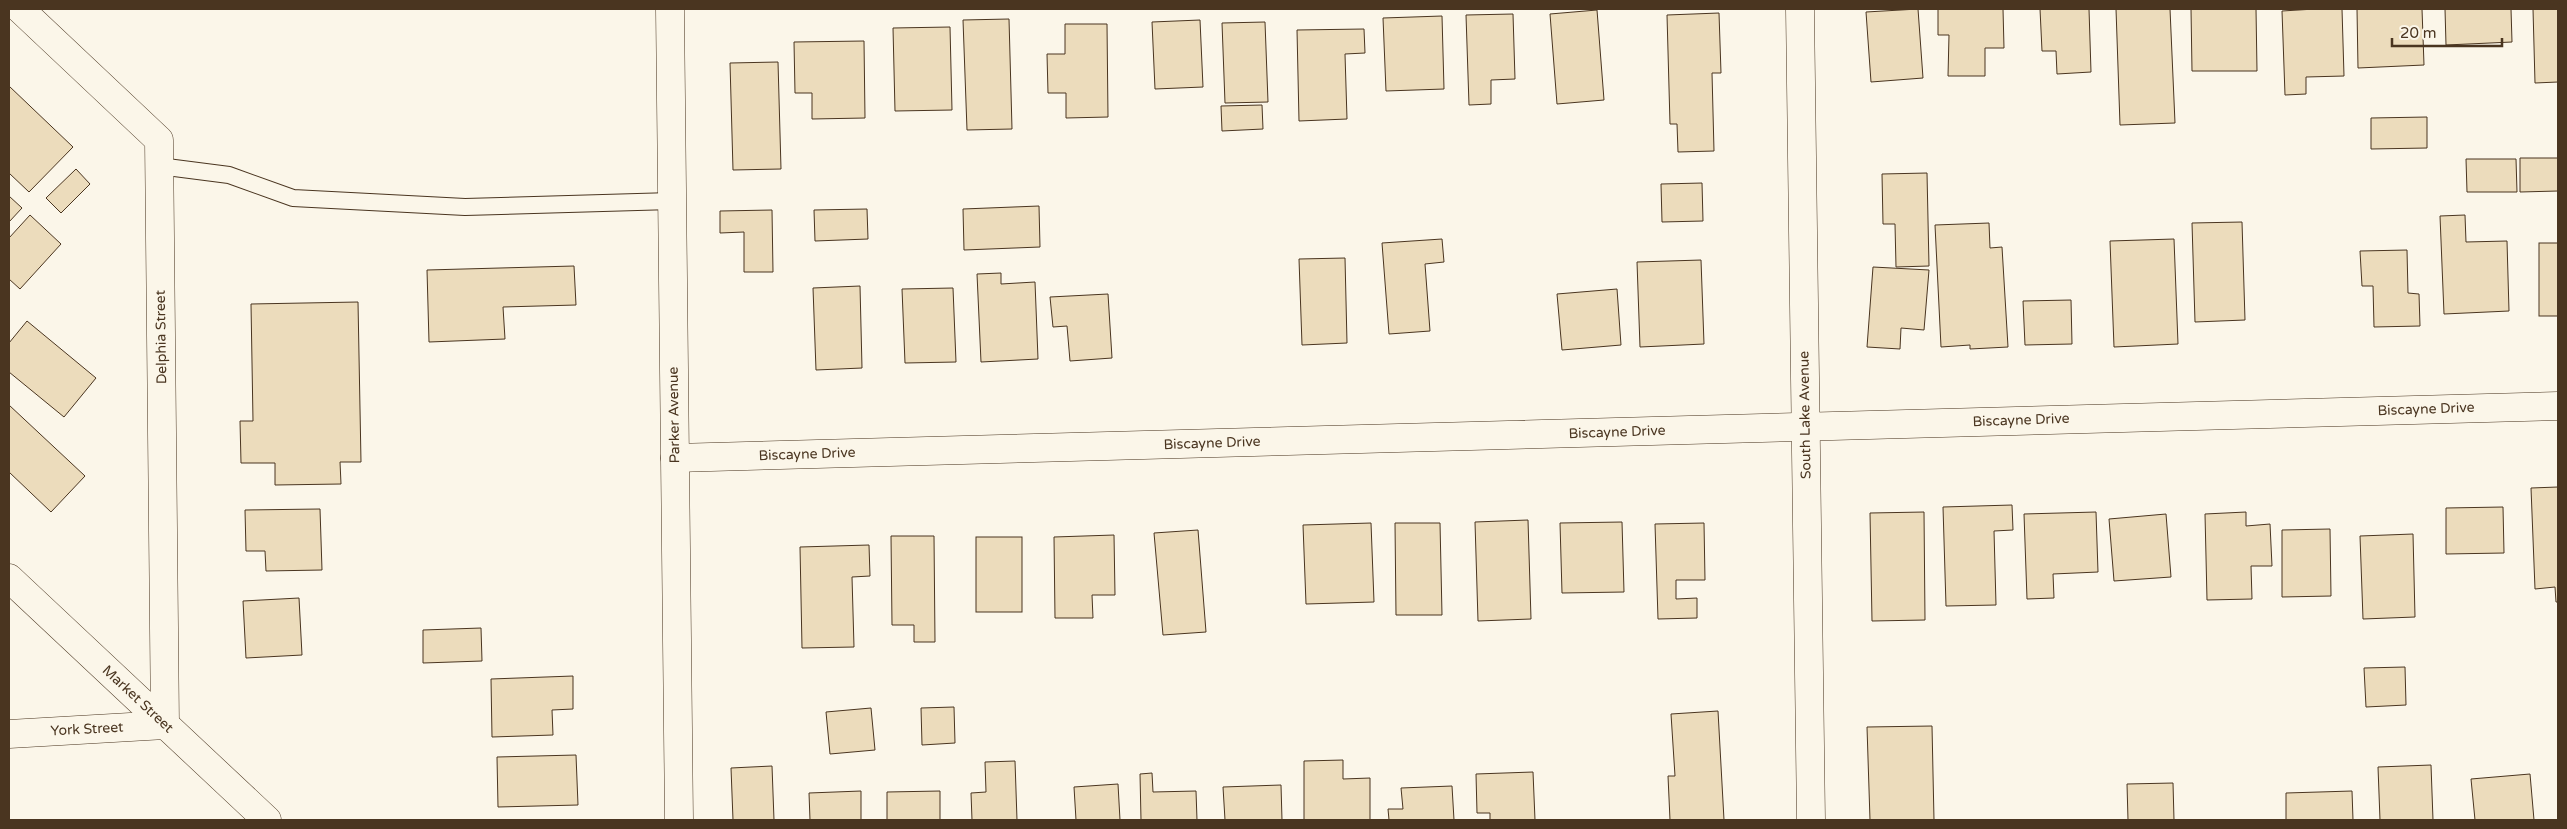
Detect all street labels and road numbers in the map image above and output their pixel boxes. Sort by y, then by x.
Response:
street label: Delphia Street [152,289,170,384]
street label: South Lake Avenue [1795,351,1815,479]
street label: Parker Avenue [665,366,683,464]
street label: Biscayne Drive [2377,399,2475,419]
street label: Biscayne Drive [1972,410,2070,430]
street label: Biscayne Drive [1568,422,1666,442]
street label: Biscayne Drive [1163,433,1261,453]
street label: Biscayne Drive [758,444,856,464]
street label: Market Street [99,662,178,737]
street label: York Street [50,719,125,739]

